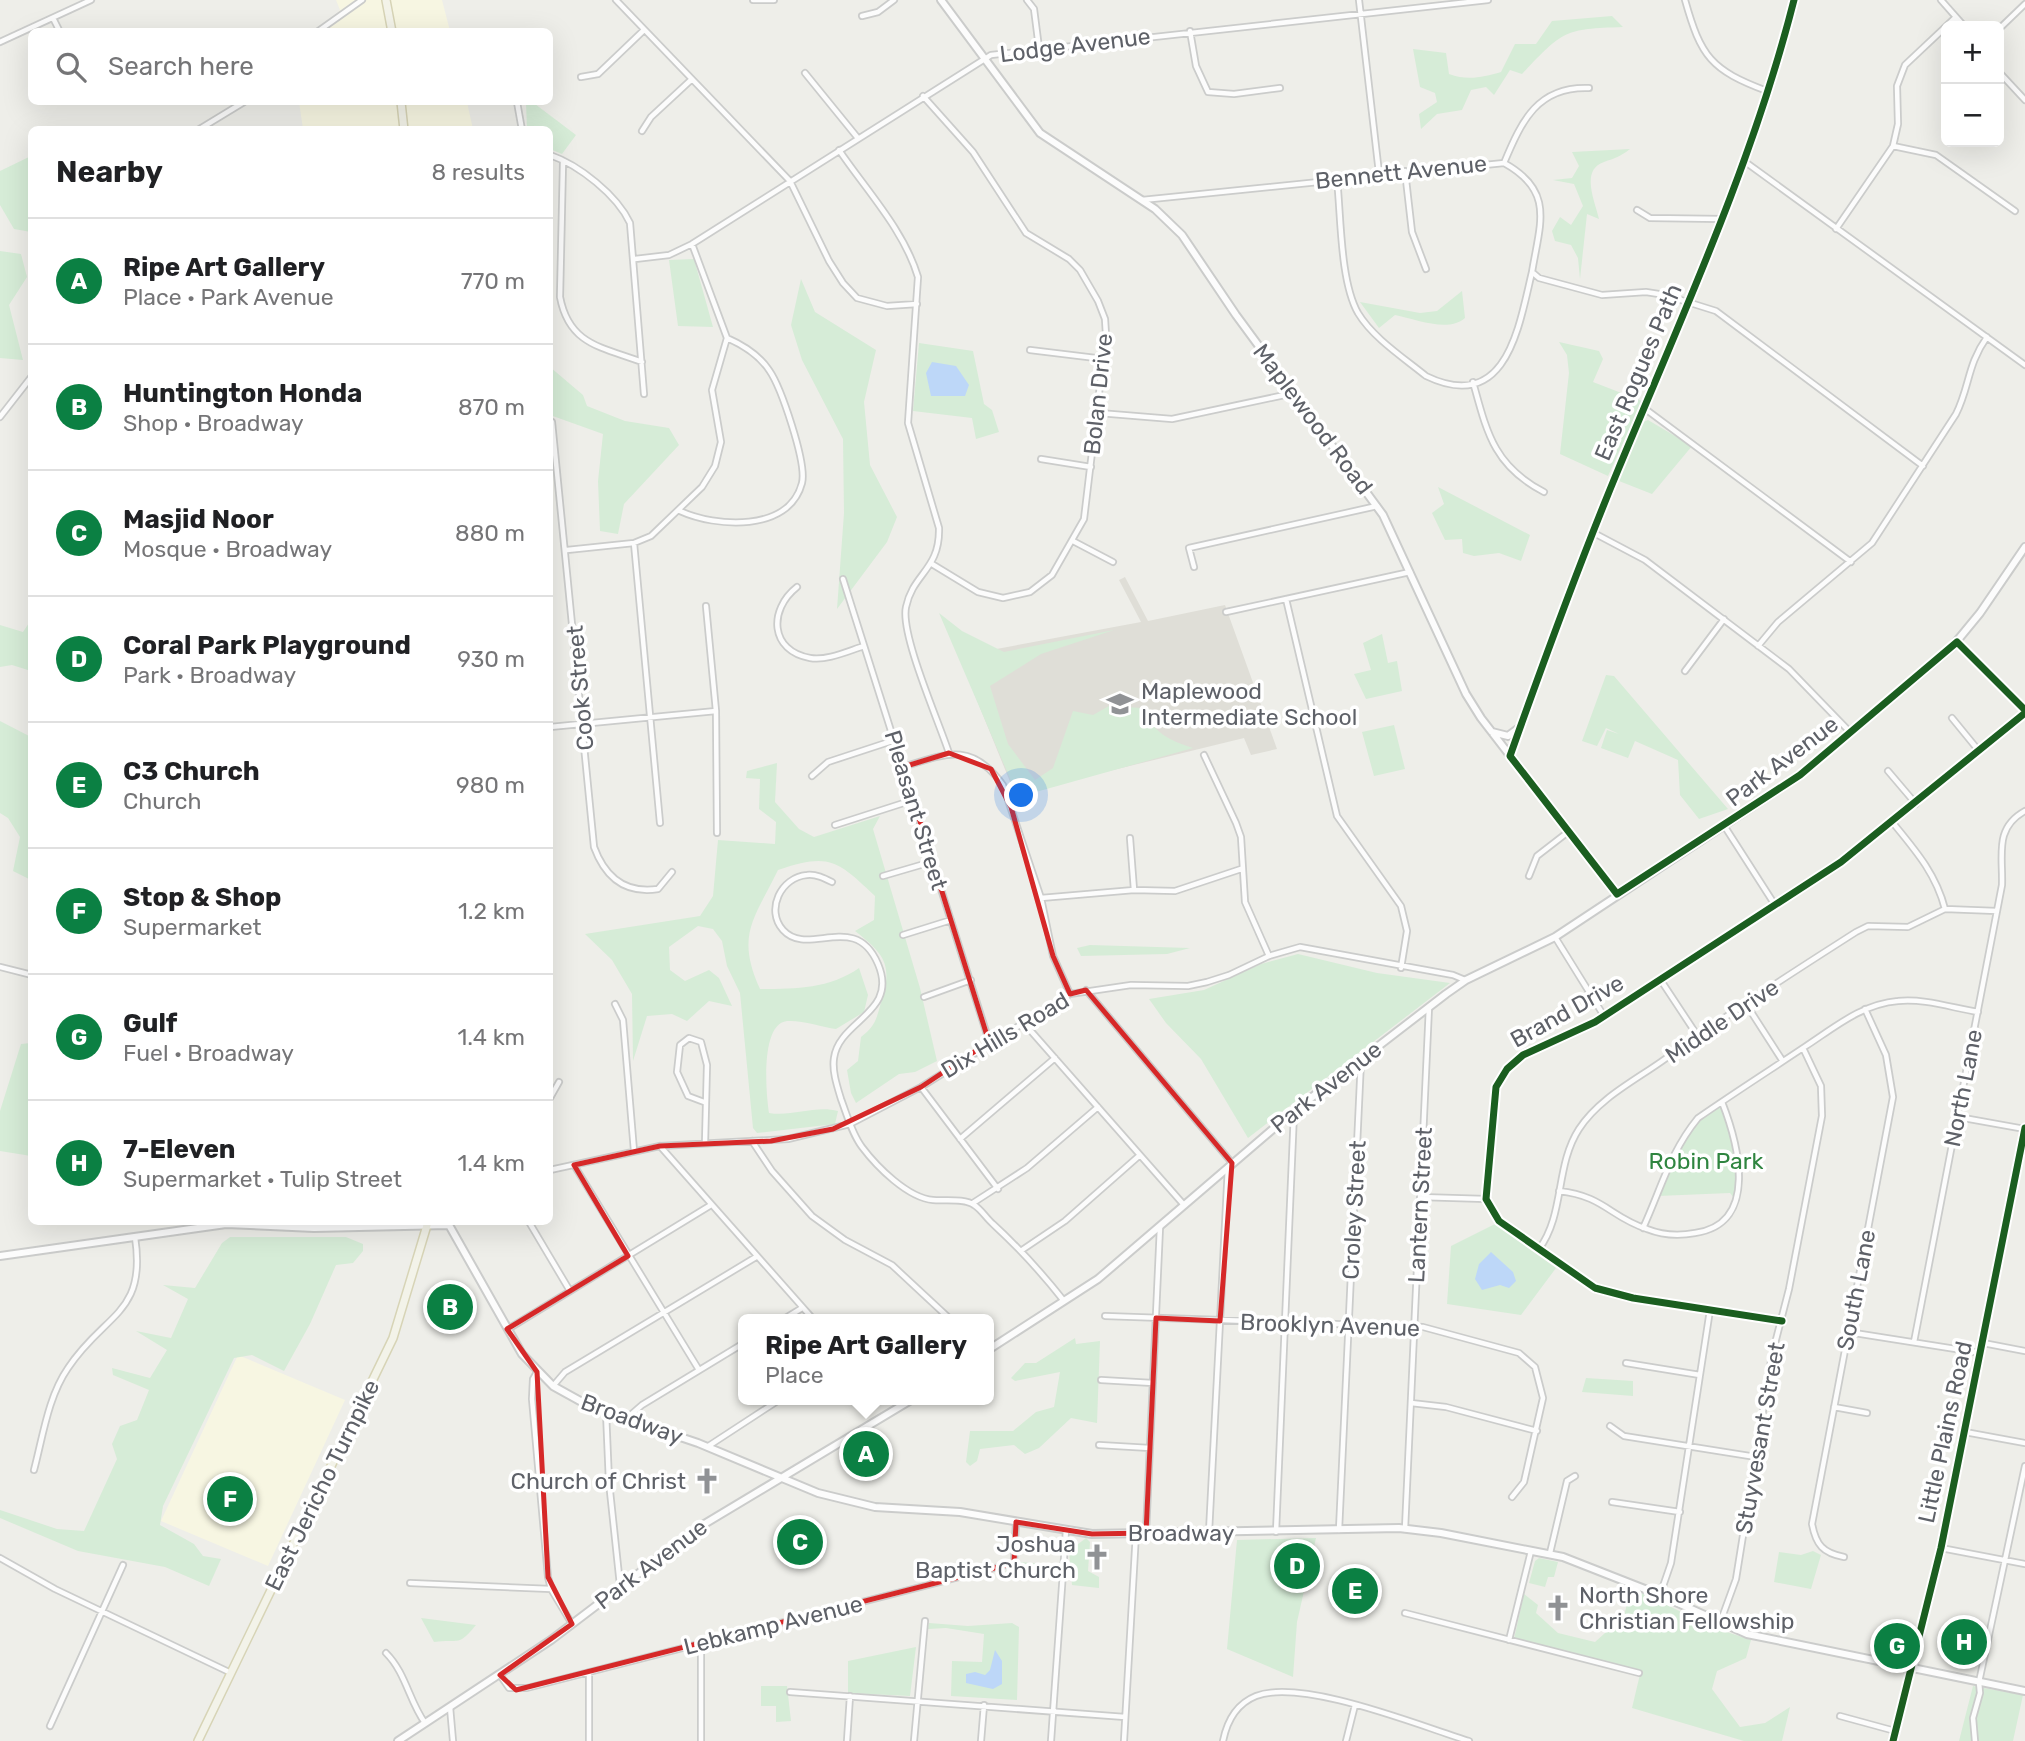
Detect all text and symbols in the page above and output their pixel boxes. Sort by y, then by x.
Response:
map controls [1941,21,2004,147]
button: + [1941,21,2004,84]
street label: Lodge Avenue [998,22,1152,68]
search box [28,28,553,105]
icon: search [52,48,90,86]
text: Search here [108,51,254,82]
button: − [1941,84,2004,147]
street label: Bennett Avenue [1314,149,1488,195]
text: Nearby [56,154,163,190]
text: 8 results [431,158,525,186]
text: Ripe Art Gallery [123,252,325,283]
text: A [71,267,87,295]
text: 770 m [461,267,525,295]
street label: East Rogues Path [1588,280,1688,464]
text: Place · Park Avenue [123,283,334,311]
street label: Bolan Drive [1078,332,1118,456]
street label: Maplewood Road [1247,338,1379,500]
text: Huntington Honda [123,378,362,409]
text: B [71,393,87,421]
text: 870 m [458,393,525,421]
text: Shop · Broadway [123,409,304,437]
text: Masjid Noor [123,504,274,535]
text: C [71,519,87,547]
text: 880 m [455,519,525,547]
text: Mosque · Broadway [123,535,332,563]
street label: Cook Street [561,624,599,752]
text: Coral Park Playground [123,630,411,661]
text: D [71,645,87,673]
text: 930 m [457,645,525,673]
text: Park · Broadway [123,661,296,689]
place label: Maplewood Intermediate School [1141,677,1357,731]
school or university icon: Maplewood Intermediate School [1105,689,1135,719]
street label: Park Avenue [1720,710,1844,812]
street label: Pleasant Street [878,727,954,893]
text: C3 Church [123,756,260,787]
text: E [72,771,86,799]
text: 980 m [456,771,525,799]
your location [1004,778,1038,812]
text: Church [123,787,201,815]
text: Stop & Shop [123,882,281,913]
text: F [72,897,86,925]
text: 1.2 km [458,897,525,925]
text: Supermarket [123,913,261,941]
street label: Brand Drive [1505,968,1629,1054]
street label: Middle Drive [1660,973,1784,1069]
street label: Dix Hills Road [936,986,1074,1084]
text: Gulf [123,1008,177,1039]
text: G [71,1023,87,1051]
text: 1.4 km [457,1023,525,1051]
street label: North Lane [1938,1027,1988,1149]
street label: Park Avenue [1265,1035,1387,1139]
text: Fuel · Broadway [123,1039,294,1067]
street label: Lantern Street [1402,1126,1438,1284]
text: 7-Eleven [123,1134,236,1165]
street label: Croley Street [1336,1140,1372,1280]
park label: Robin Park [1649,1147,1764,1175]
text: H [70,1149,88,1177]
text: 1.4 km [457,1149,525,1177]
text: Supermarket · Tulip Street [123,1165,402,1193]
street label: South Lane [1831,1227,1881,1353]
pin: B [427,1281,473,1333]
street label: Brooklyn Avenue [1240,1308,1420,1342]
popup [738,1314,994,1405]
text: Ripe Art Gallery [765,1330,967,1361]
street label: Little Plains Road [1912,1339,1978,1525]
street label: Stuyvesant Street [1729,1340,1791,1536]
text: Place [765,1361,824,1389]
street label: East Jericho Turnpike [259,1375,385,1595]
street label: Broadway [577,1388,687,1451]
pin: A [843,1428,889,1480]
church icon: Church of Christ [692,1466,722,1496]
place label: Church of Christ [511,1467,686,1495]
pin: F [207,1473,253,1525]
street label: Park Avenue [589,1513,713,1615]
pin: C [777,1516,823,1568]
street label: Broadway [1128,1519,1235,1547]
place label: Joshua Baptist Church [915,1530,1076,1584]
pin: D [1274,1540,1320,1592]
church icon: Joshua Baptist Church [1082,1542,1112,1572]
pin: E [1332,1565,1378,1617]
place label: North Shore Christian Fellowship [1579,1581,1794,1635]
street label: Lebkamp Avenue [681,1589,865,1661]
church icon: North Shore Christian Fellowship [1543,1593,1573,1623]
pin: H [1941,1616,1987,1668]
pin: G [1874,1620,1920,1672]

